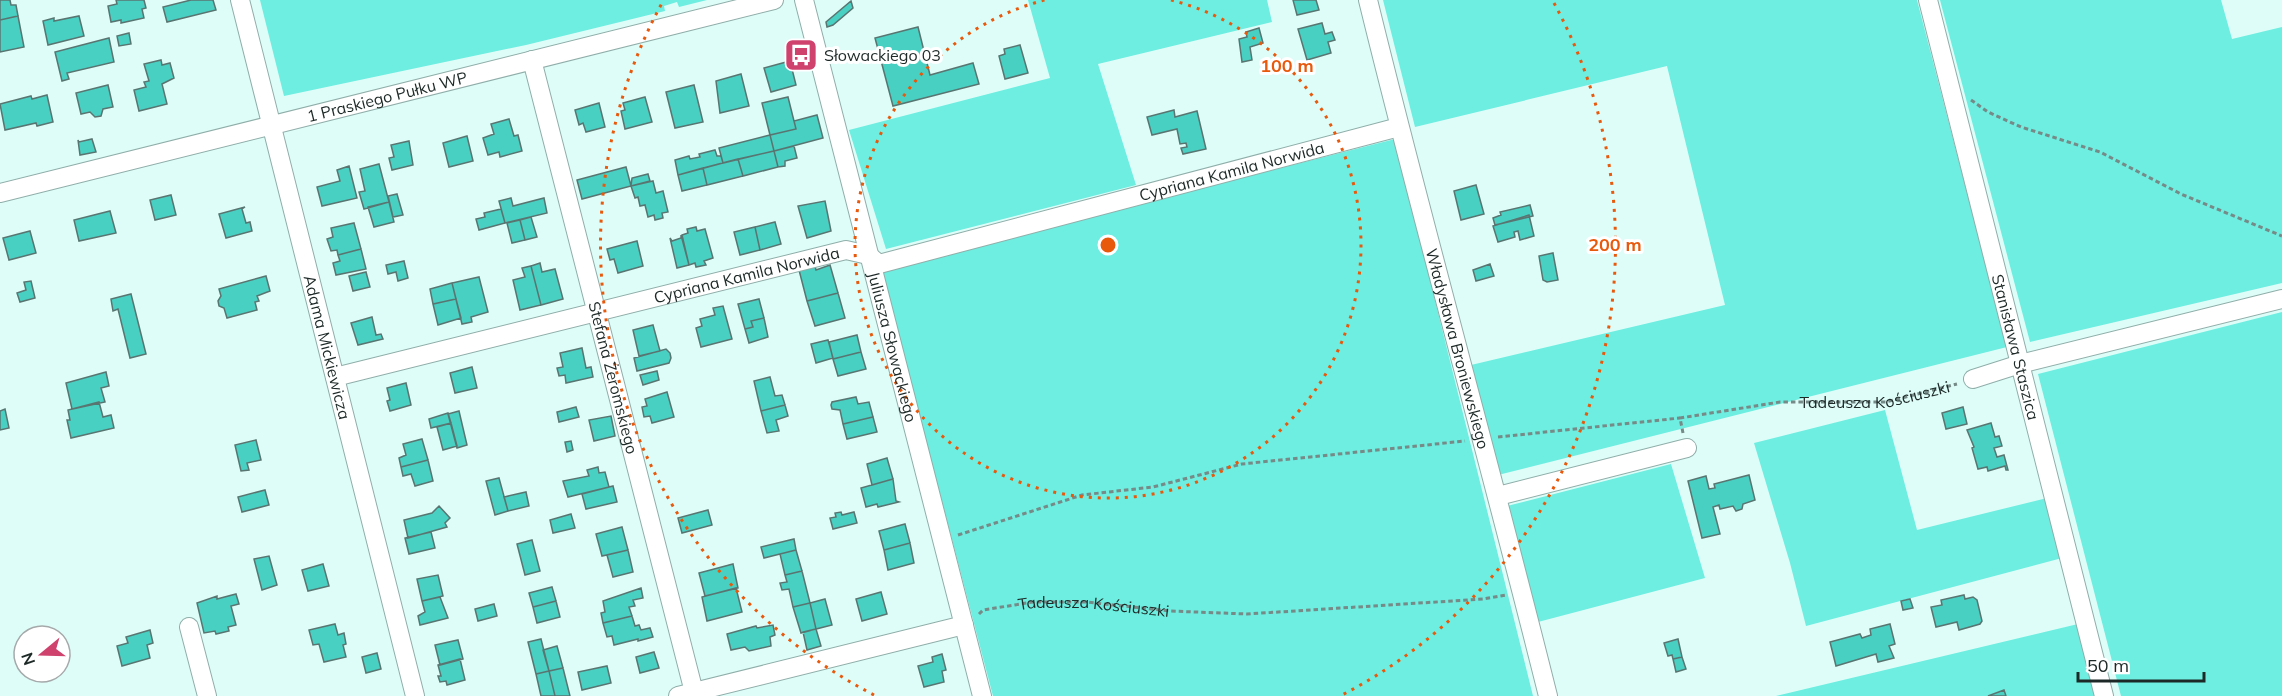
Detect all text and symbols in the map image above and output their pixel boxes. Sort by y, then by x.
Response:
bus stop icon: Słowackiego 03 [783,37,819,73]
place label: Słowackiego 03 [824,45,941,65]
text: 100 m [1260,54,1314,77]
street label: 1 Praskiego Pułku WP [305,67,469,126]
street label: Cypriana Kamila Norwida [1137,137,1326,205]
text: 200 m [1588,233,1642,256]
centre of rings [1098,235,1118,255]
street label: Cypriana Kamila Norwida [652,242,841,307]
street label: Władysława Broniewskiego [1422,246,1494,451]
street label: Juliusza Słowackiego [864,269,922,424]
street label: Stanisława Staszica [1988,272,2044,422]
street label: Adama Mickiewicza [300,273,355,422]
street label: Stefana Żeromskiego [584,299,643,456]
street label: Tadeusza Kościuszki [1800,376,1952,412]
street label: Tadeusza Kościuszki [1016,592,1170,621]
north arrow [12,624,72,684]
scale bar [2078,645,2204,683]
text: N [16,650,39,668]
text: 50 m [2087,654,2129,677]

